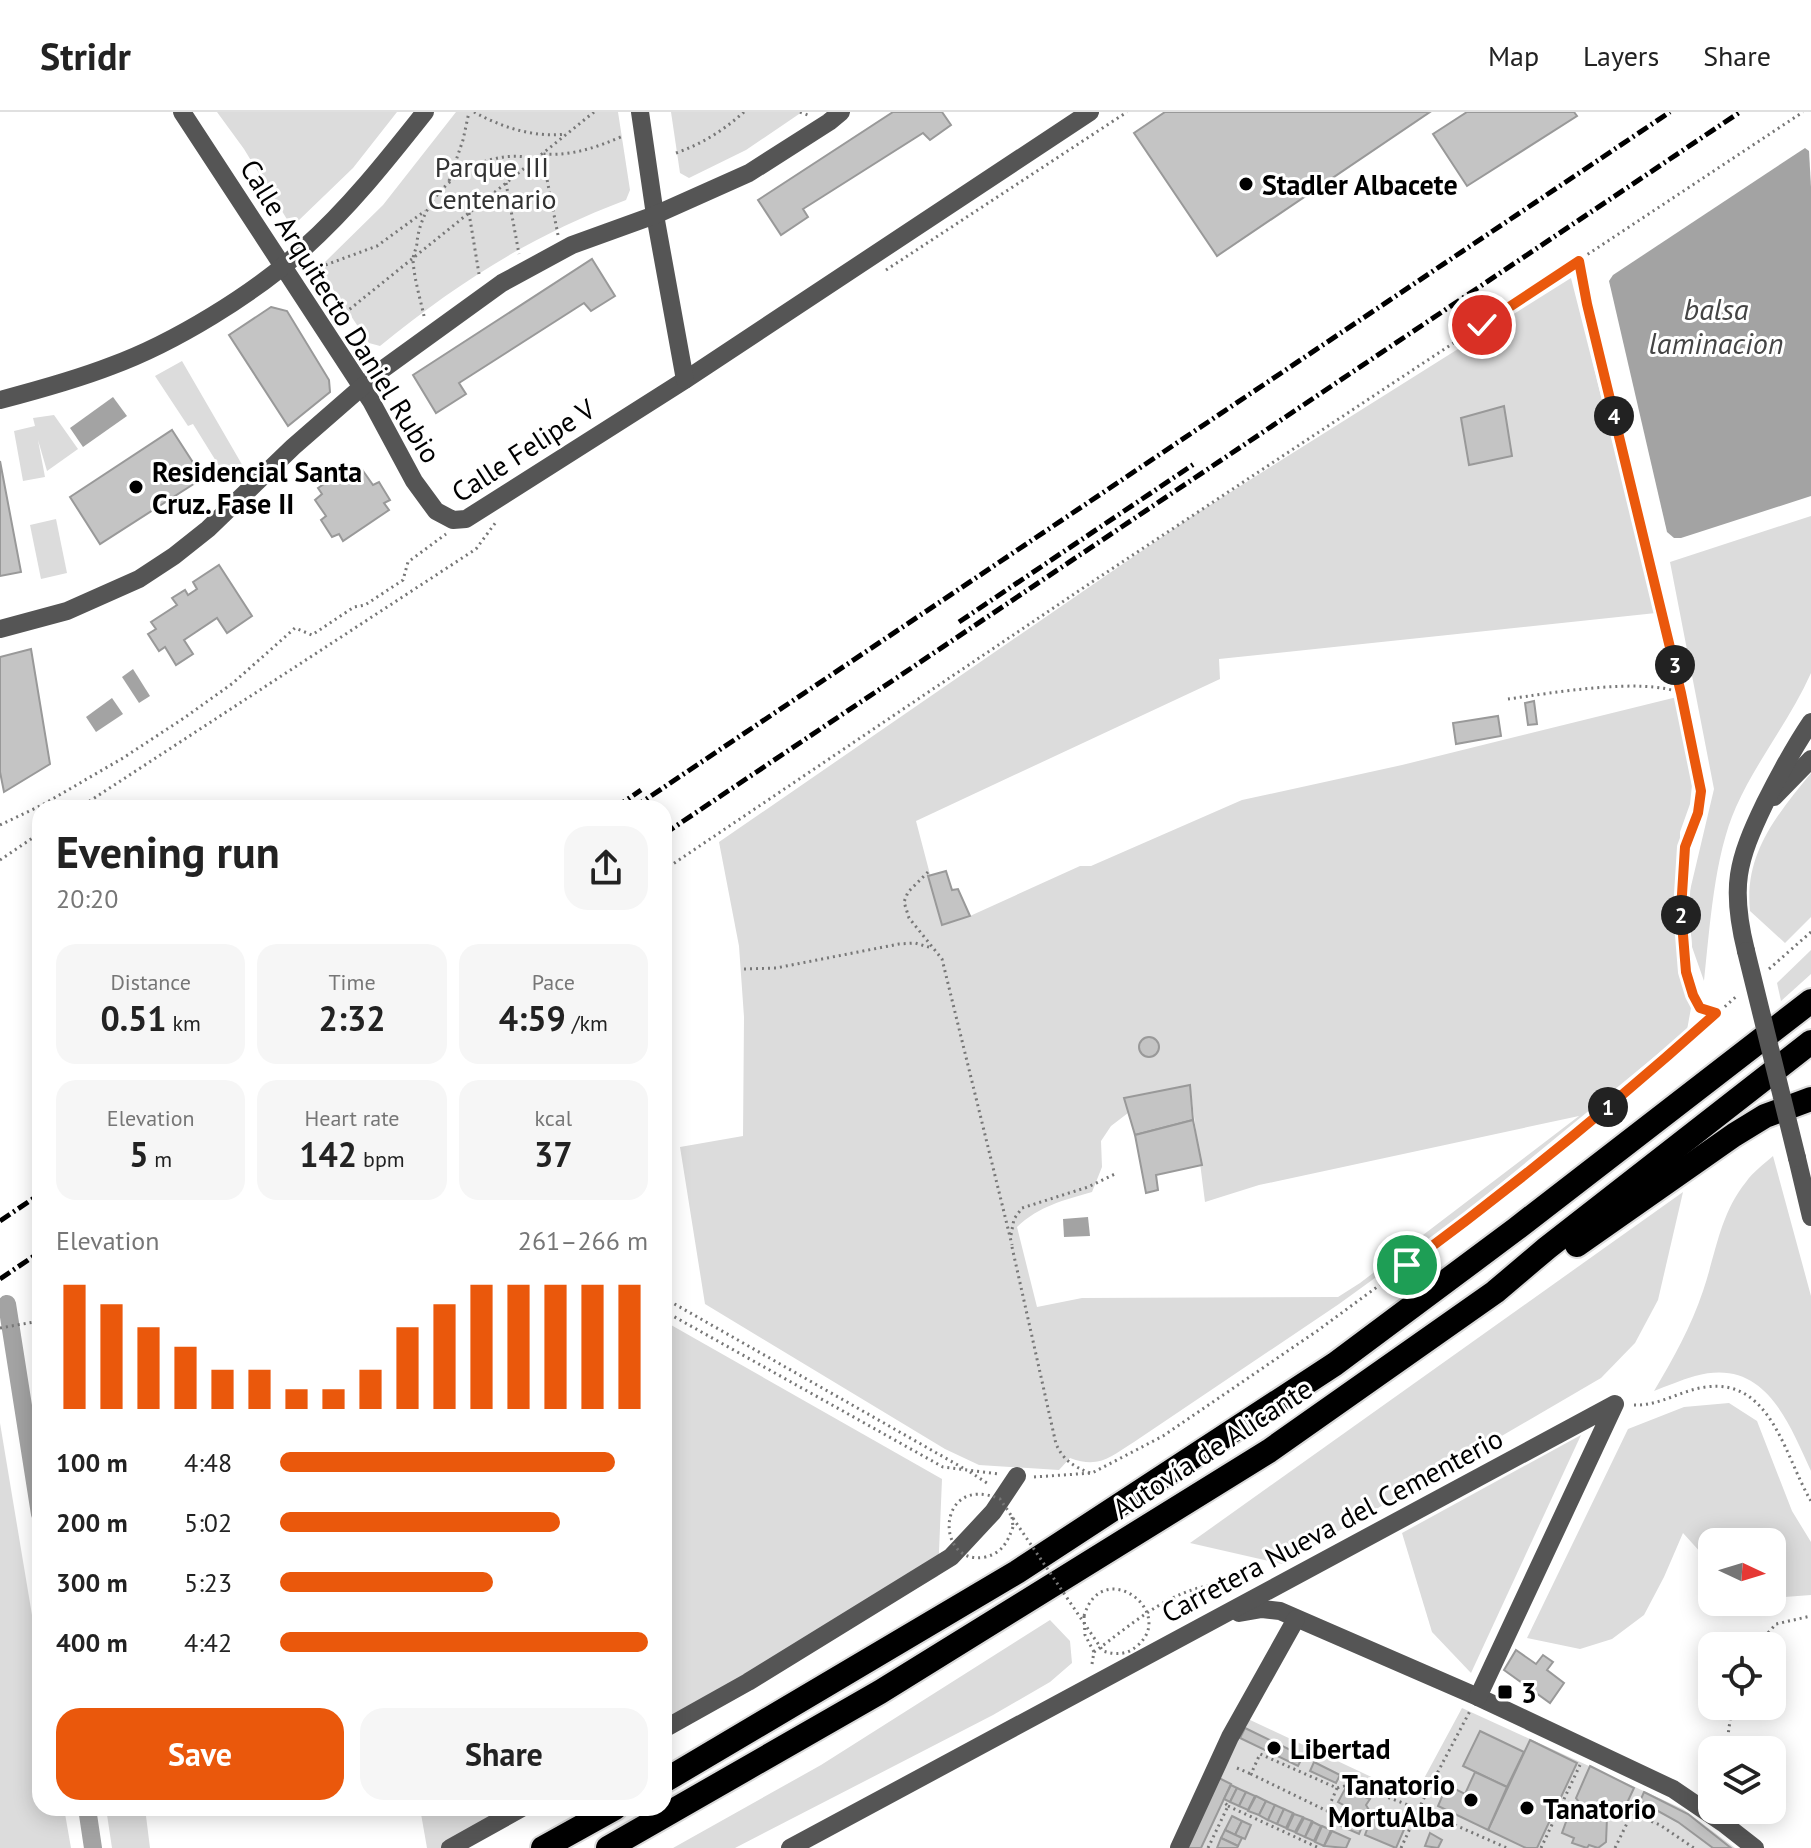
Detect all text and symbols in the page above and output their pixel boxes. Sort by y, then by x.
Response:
text: Stridr [40,31,131,80]
text: Map [1488,37,1539,74]
text: Layers [1583,37,1659,74]
text: Share [1703,37,1771,74]
park label: Parque III Centenario [427,148,557,217]
street label: Calle Arquitecto Daniel Rubio [232,152,450,470]
place label: Stadler Albacete [1262,166,1458,203]
marker: Stadler Albacete [1237,175,1255,193]
water label: balsa laminacion [1649,289,1783,362]
pin [1448,291,1516,359]
icon: check [1460,303,1504,347]
street label: Calle Felipe V [444,390,602,510]
pin: 4 [1594,396,1634,436]
text: 4 [1608,402,1620,430]
place label: Residencial Santa Cruz. Fase II [152,453,362,522]
marker: Residencial Santa Cruz. Fase II [127,478,145,496]
pin: 3 [1655,645,1695,685]
text: 3 [1669,651,1681,679]
text: Evening run [56,823,280,880]
button: share [564,826,648,910]
text: 20:20 [56,882,118,915]
pin: 2 [1661,895,1701,935]
text: 2 [1675,901,1687,929]
text: Distance [110,968,191,996]
text: Time [328,968,376,996]
text: Pace [532,968,575,996]
text: 0.51 [100,996,167,1040]
text: 2:32 [319,996,385,1040]
text: 4:59 [499,996,566,1040]
text: km [167,1009,201,1037]
text: /km [566,1009,608,1037]
pin: 1 [1588,1087,1628,1127]
text: 1 [1602,1093,1614,1121]
text: Elevation [107,1104,194,1132]
text: Heart rate [304,1104,400,1132]
text: kcal [535,1104,572,1132]
text: 5 [129,1132,148,1176]
text: 142 [299,1132,357,1176]
text: 37 [534,1132,573,1176]
text: m [148,1145,172,1173]
text: bpm [357,1145,405,1173]
text: Elevation [56,1224,160,1257]
text: 261–266 m [518,1224,648,1257]
pin [1373,1231,1441,1299]
icon: arrive [1385,1243,1429,1287]
street label: Autovía de Alicante [1105,1370,1319,1526]
street label: Carretera Nueva del Cementerio [1155,1419,1509,1631]
text: 100 m [56,1446,128,1479]
text: 4:48 [184,1446,232,1479]
text: 200 m [56,1506,128,1539]
text: 5:02 [184,1506,232,1539]
north arrow [1698,1528,1786,1616]
map controls [1698,1528,1786,1824]
text: 300 m [56,1566,128,1599]
text: 5:23 [184,1566,232,1599]
text: 400 m [56,1626,128,1659]
text: 4:42 [184,1626,232,1659]
button: locate [1698,1632,1786,1720]
place label: 3 [1521,1674,1537,1711]
marker: 3 [1496,1683,1514,1701]
button: Save [56,1708,344,1800]
button: Share [360,1708,648,1800]
place label: Libertad [1290,1730,1391,1767]
button: layers [1698,1736,1786,1824]
marker: Libertad [1265,1739,1283,1757]
place label: Tanatorio MortuAlba [1328,1766,1455,1835]
place label: Tanatorio [1543,1790,1656,1827]
marker: Tanatorio MortuAlba [1462,1791,1480,1809]
marker: Tanatorio [1518,1799,1536,1817]

